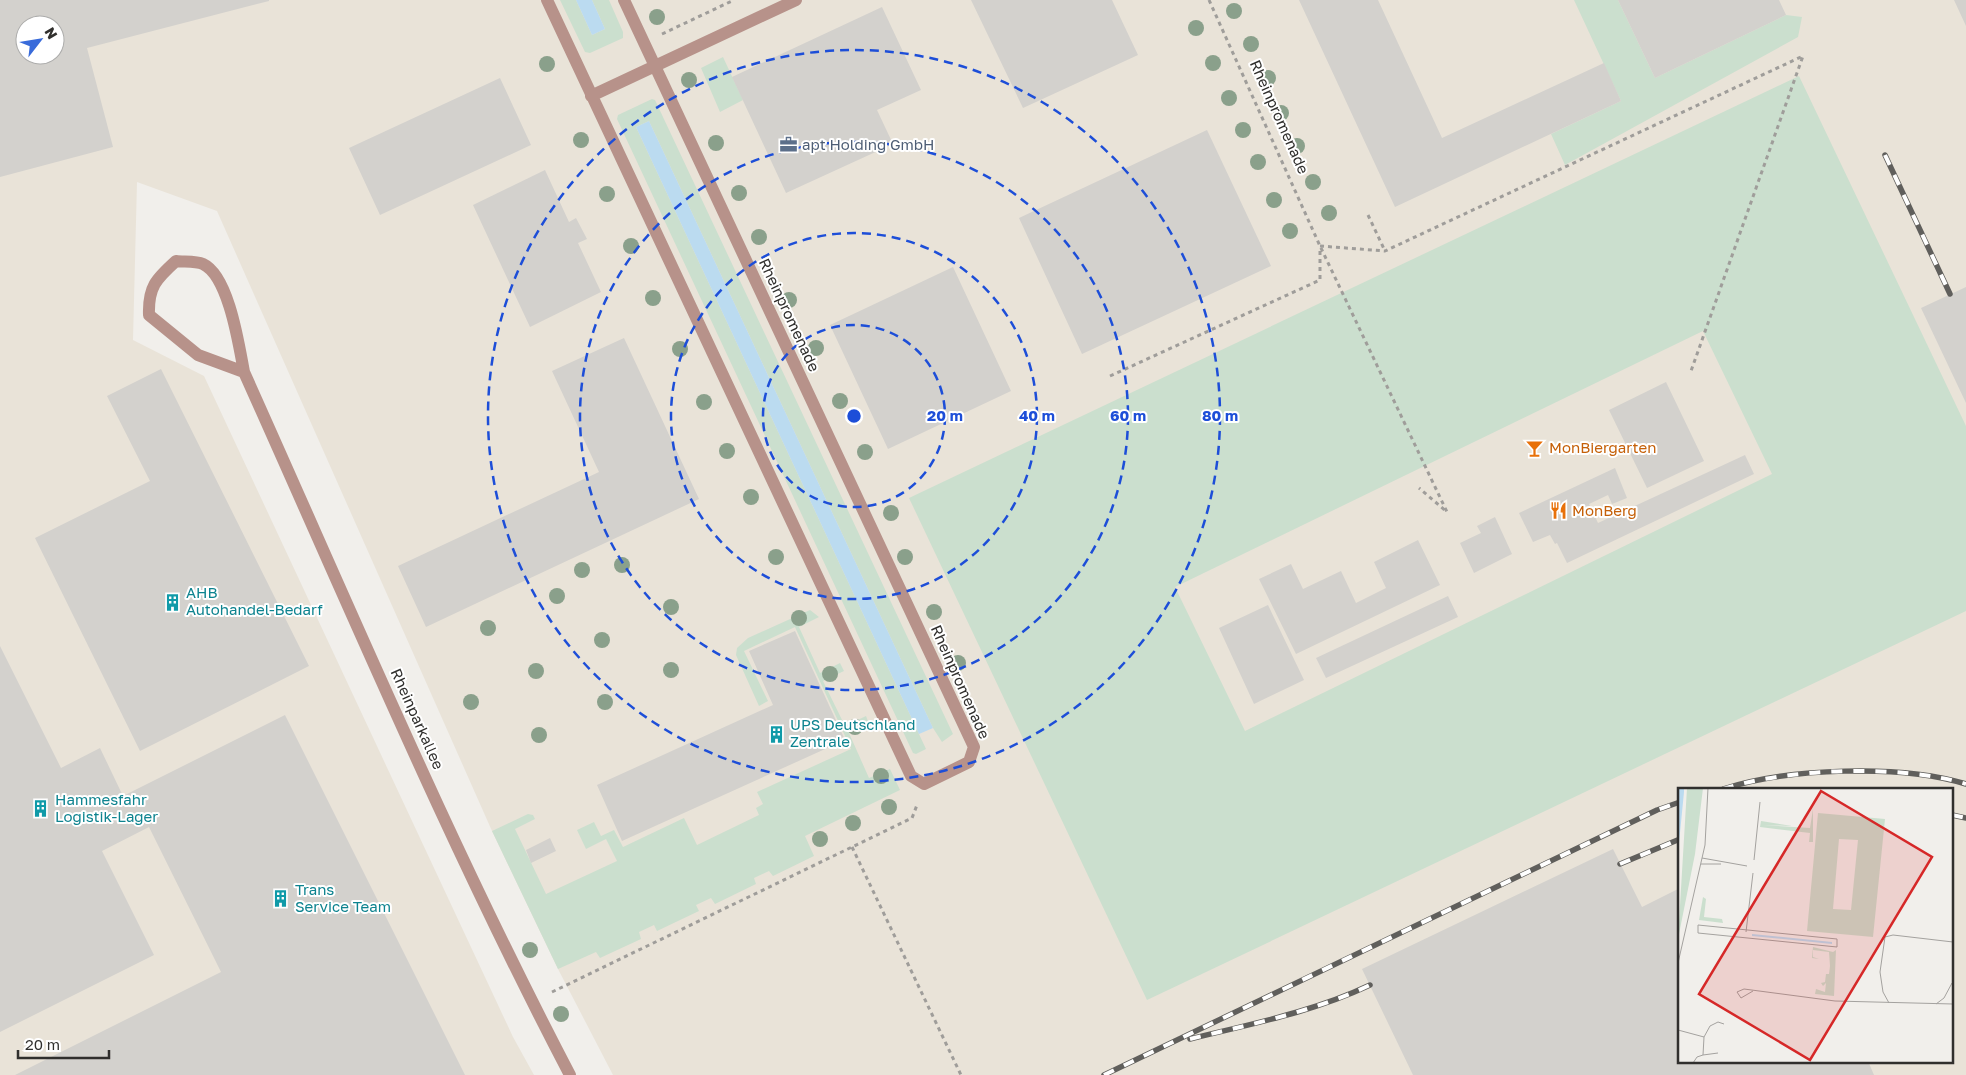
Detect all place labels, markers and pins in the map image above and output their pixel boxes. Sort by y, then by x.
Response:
office icon: apt Holding GmbH [778,135,798,155]
place label: apt Holding GmbH [802,135,934,153]
centre of rings [845,407,863,425]
bar icon: MonBiergarten [1525,438,1545,458]
place label: MonBiergarten [1549,438,1656,456]
restaurant icon: MonBerg [1548,501,1568,521]
place label: MonBerg [1572,501,1637,519]
place label: AHB Autohandel-Bedarf [186,583,323,618]
building icon: AHB Autohandel-Bedarf [162,592,182,612]
place label: UPS Deutschland Zentrale [790,715,915,750]
building icon: UPS Deutschland Zentrale [766,724,786,744]
place label: Hammesfahr Logistik-Lager [55,790,158,825]
building icon: Hammesfahr Logistik-Lager [31,799,51,819]
place label: Trans Service Team [295,880,391,915]
building icon: Trans Service Team [271,889,291,909]

